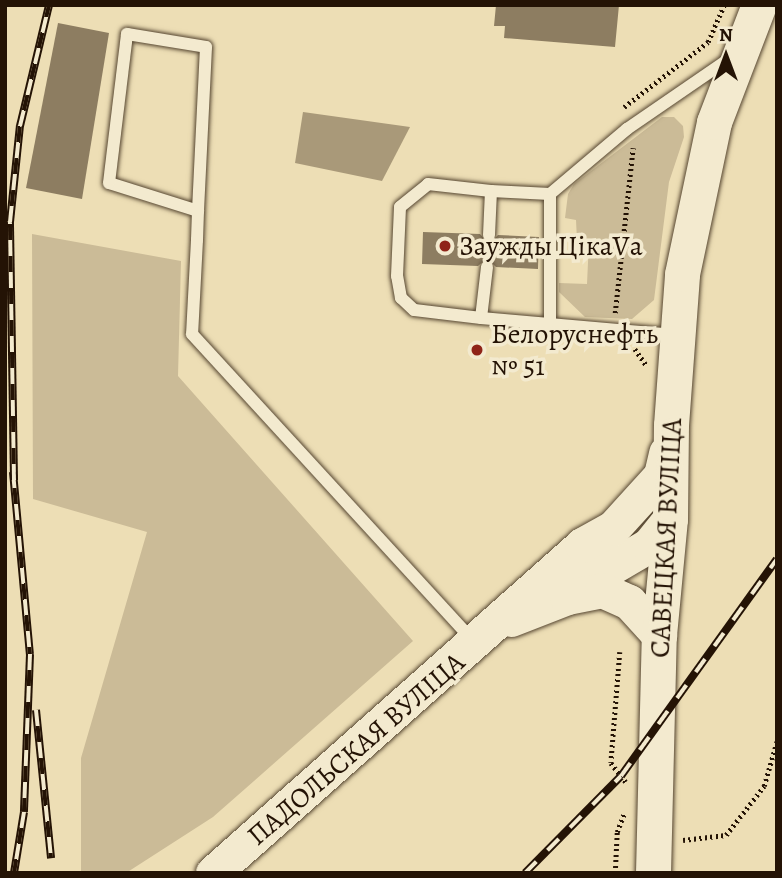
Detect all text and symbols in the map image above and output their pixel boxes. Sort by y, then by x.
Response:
north arrow [691,21,761,91]
text: N [719,22,733,48]
place label: Заужды ЦікаVа [459,229,643,263]
marker: Заужды ЦікаVа [437,238,453,254]
place label: Белоруснефть № 51 [491,317,658,383]
marker: Белоруснефть № 51 [469,342,485,358]
street label: САВЕЦКАЯ ВУЛІЦА [643,417,689,659]
street label: ПАДОЛЬСКАЯ ВУЛІЦА [240,645,472,853]

